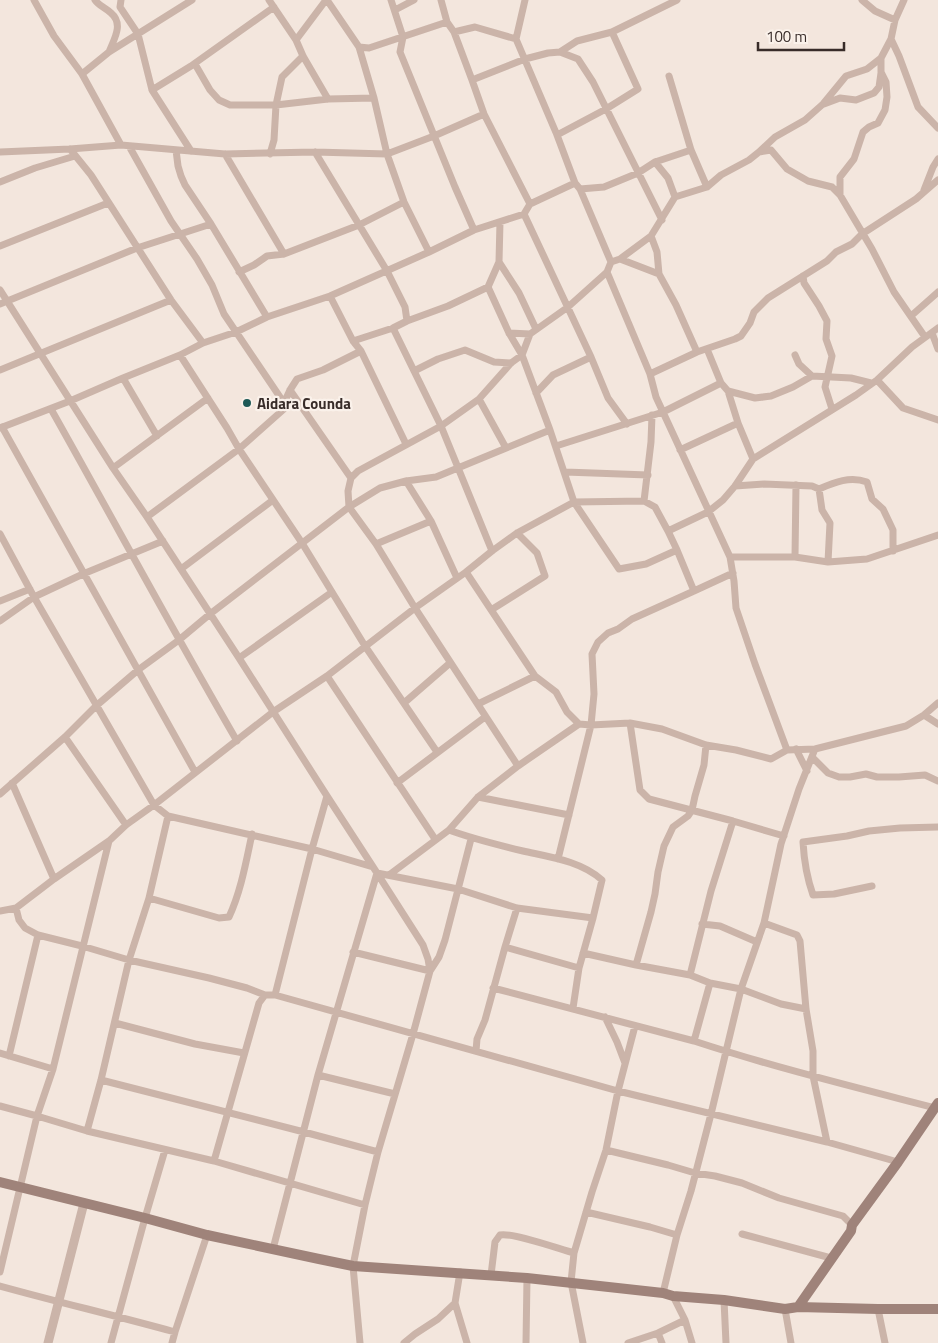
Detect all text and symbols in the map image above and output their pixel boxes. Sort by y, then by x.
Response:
scale bar [758,20,844,52]
text: 100 m [766,25,807,48]
place label: Aidara Counda [257,392,351,415]
marker: Aidara Counda [241,397,253,409]

